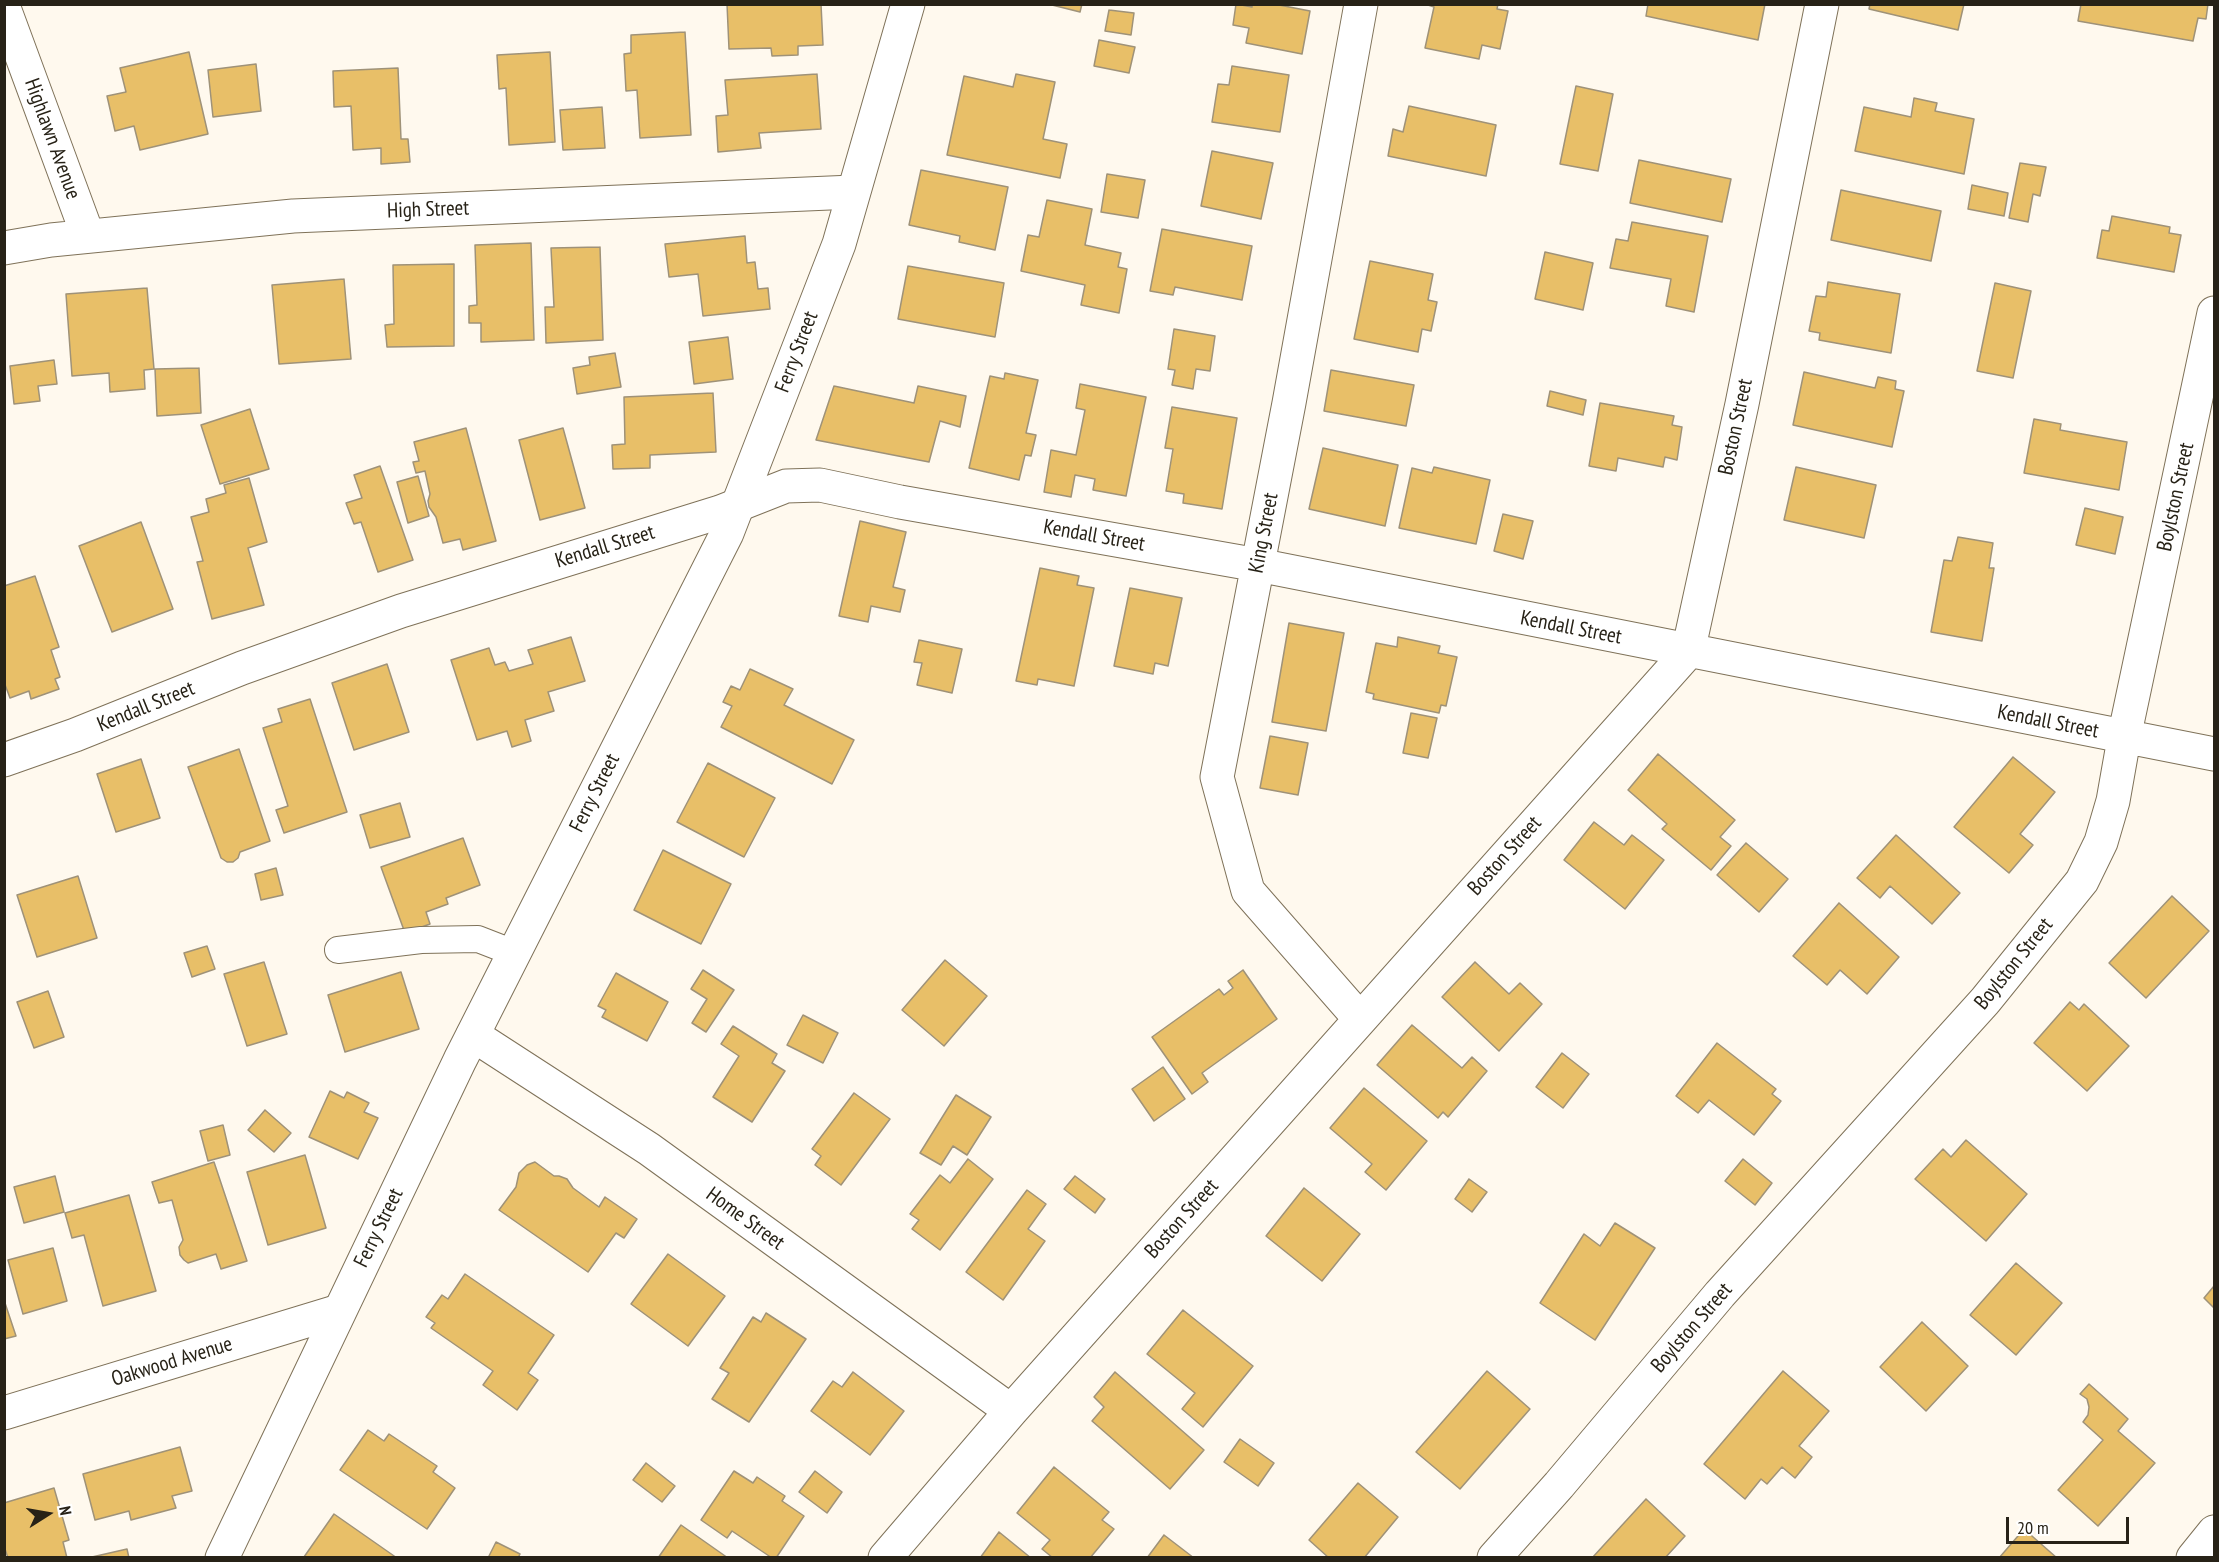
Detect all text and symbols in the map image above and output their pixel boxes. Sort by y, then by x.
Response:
street label: Highlawn Avenue [19,75,85,203]
street label: High Street [387,196,469,224]
street label: Ferry Street [770,308,824,396]
street label: Boston Street [1714,377,1758,477]
street label: Boylston Street [2152,440,2200,554]
street label: King Street [1244,491,1284,575]
street label: Kendall Street [1041,515,1147,557]
street label: Kendall Street [552,520,658,574]
street label: Kendall Street [1518,606,1624,650]
street label: Kendall Street [94,676,198,738]
street label: Kendall Street [1995,700,2101,744]
street label: Ferry Street [565,750,625,836]
street label: Boston Street [1463,811,1547,901]
street label: Boylston Street [1969,913,2059,1015]
street label: Boston Street [1140,1174,1224,1264]
street label: Home Street [701,1182,789,1256]
street label: Ferry Street [349,1184,409,1272]
street label: Boylston Street [1646,1278,1738,1378]
street label: Oakwood Avenue [109,1332,235,1392]
north arrow [18,1484,78,1544]
text: N [55,1504,76,1517]
scale bar [2009,1505,2132,1543]
text: 20 m [2017,1516,2049,1539]

